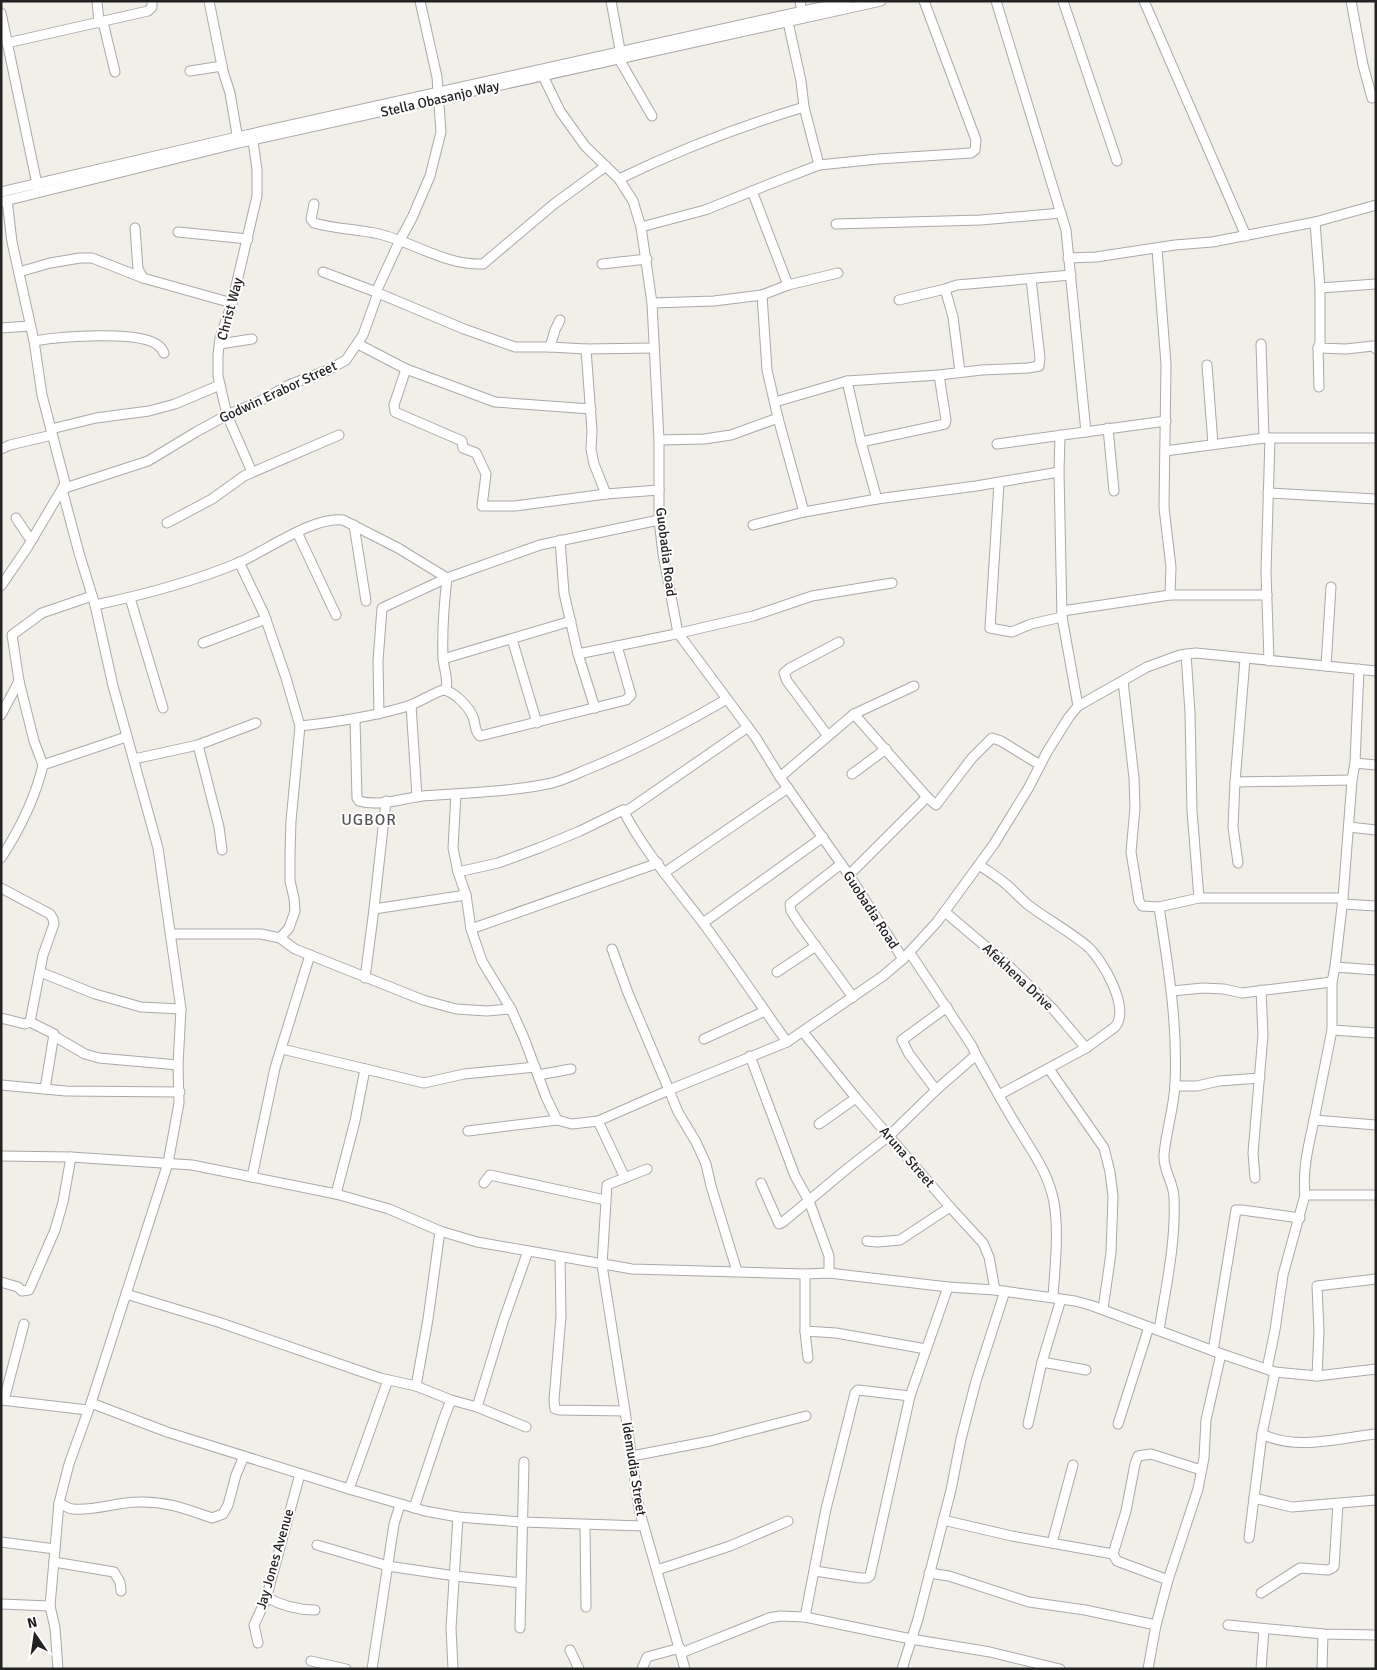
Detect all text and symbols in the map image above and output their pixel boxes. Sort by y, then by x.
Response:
street label: Stella Obasanjo Way [379,77,502,121]
street label: Christ Way [213,275,247,342]
street label: Godwin Erabor Street [216,357,340,427]
street label: Guobadia Road [652,506,680,598]
district label: UGBOR [341,810,397,830]
street label: Guobadia Road [839,868,903,952]
street label: Afekhena Drive [979,940,1057,1014]
street label: Aruna Street [876,1123,938,1191]
street label: Idemudia Street [618,1421,650,1517]
street label: Jay Jones Avenue [253,1507,297,1611]
north arrow [10,1610,60,1660]
text: N [26,1613,39,1632]

